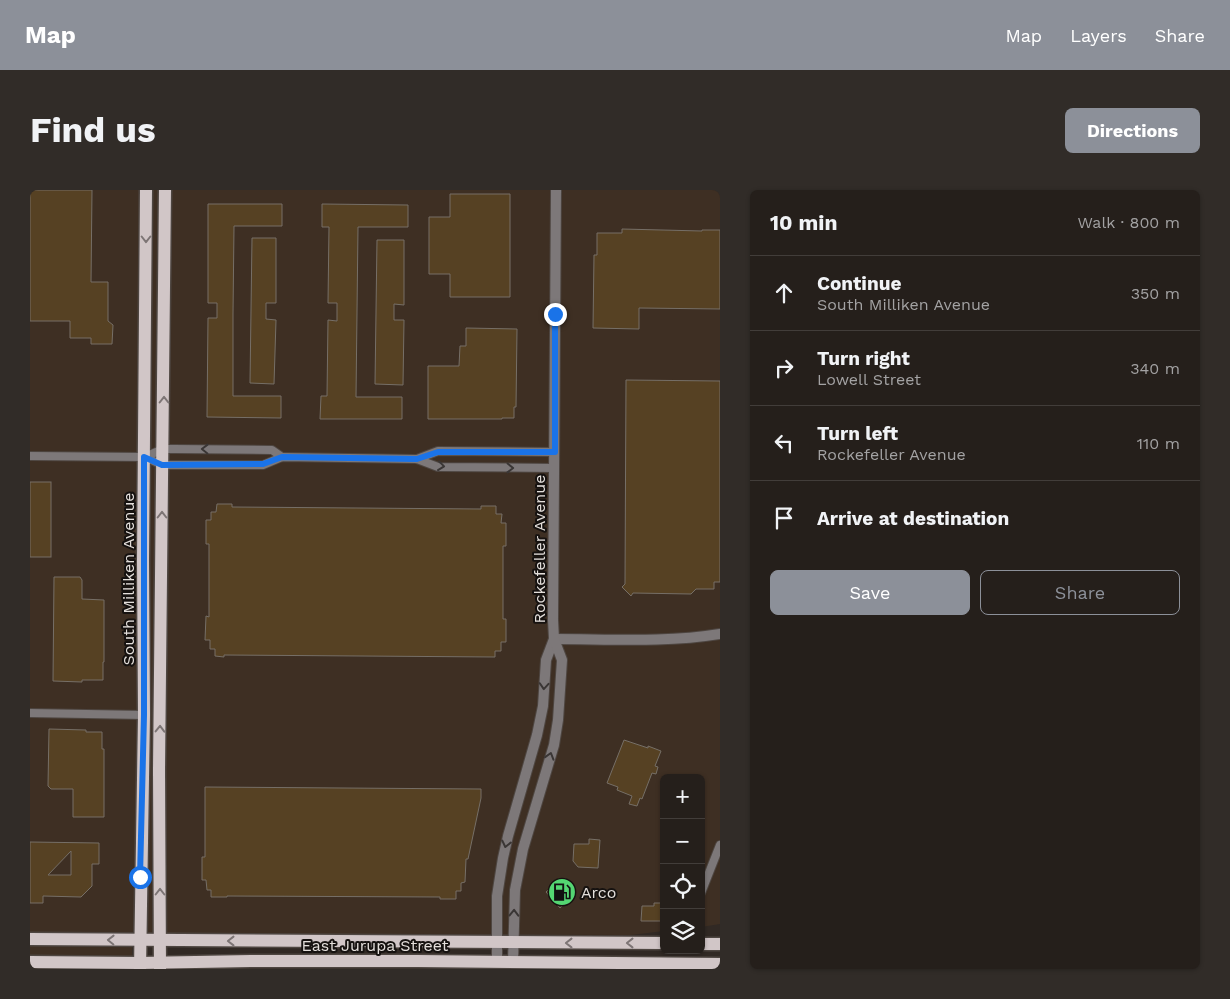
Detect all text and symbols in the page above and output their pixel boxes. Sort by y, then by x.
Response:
text: Map [25,21,76,49]
text: Map [1005,25,1042,46]
text: Layers [1070,25,1127,46]
text: Share [1155,25,1205,46]
button: Directions [1065,108,1200,153]
text: Find us [30,109,156,151]
text: 10 min [770,210,837,235]
text: Walk · 800 m [1078,213,1180,232]
one-way arrow [141,235,151,243]
text: Continue [817,272,901,295]
icon: ahead [770,279,798,307]
text: 350 m [1131,284,1180,303]
text: South Milliken Avenue [817,295,990,314]
route end [544,303,567,326]
text: Turn right [817,347,910,370]
icon: right [770,354,798,382]
text: 340 m [1130,359,1180,378]
text: Lowell Street [817,370,921,389]
one-way arrow [159,396,169,404]
text: Turn left [817,422,898,445]
icon: left [770,429,798,457]
text: 110 m [1137,434,1180,453]
one-way arrow [200,444,208,455]
text: Rockefeller Avenue [817,445,966,464]
one-way arrow [436,460,445,470]
one-way arrow [506,462,514,473]
street label: Rockefeller Avenue [530,475,549,623]
street label: South Milliken Avenue [119,492,138,666]
icon: arrive [770,504,798,532]
text: Arrive at destination [817,507,1009,530]
one-way arrow [157,510,167,518]
button: Save [770,570,970,615]
button: Share [980,570,1180,615]
one-way arrow [538,682,549,690]
one-way arrow [155,725,165,733]
one-way arrow [545,752,555,760]
map controls [660,774,705,954]
button: + [660,774,705,819]
button: − [660,819,705,864]
one-way arrow [501,839,512,848]
button: locate [660,864,705,909]
route start [129,866,152,889]
fuel station icon: Arco [547,877,577,907]
place label: Arco [581,883,616,902]
one-way arrow [155,888,165,896]
one-way arrow [509,909,519,916]
button: layers [660,909,705,954]
one-way arrow [107,935,114,945]
one-way arrow [227,936,235,946]
street label: East Jurupa Street [302,936,449,955]
one-way arrow [565,938,572,948]
one-way arrow [625,938,633,948]

